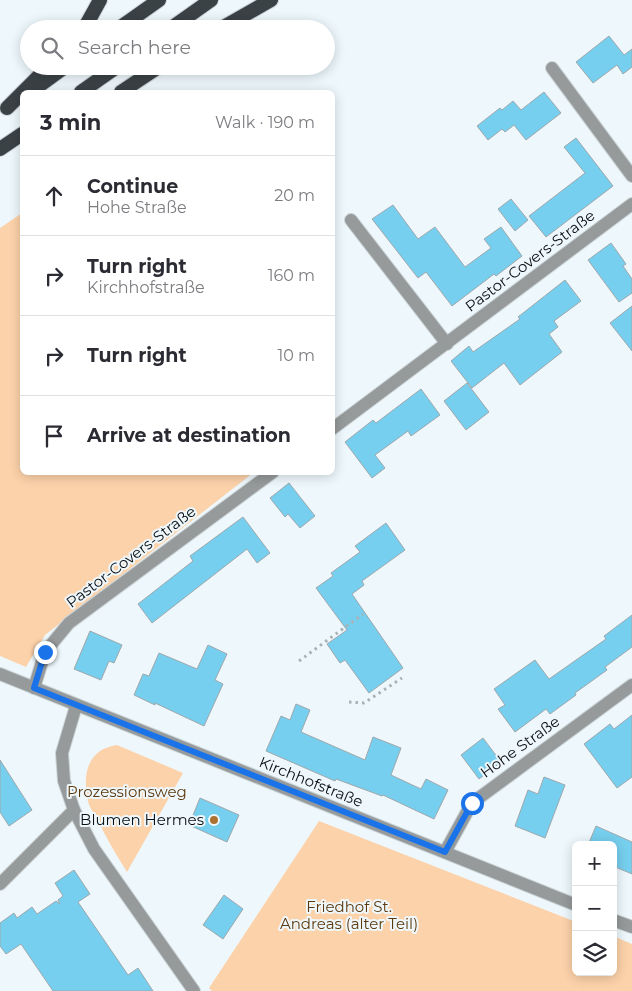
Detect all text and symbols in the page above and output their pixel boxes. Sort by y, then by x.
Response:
search box [20,20,335,75]
icon: search [38,34,66,62]
text: Search here [78,36,191,59]
text: 3 min [40,110,101,135]
text: Walk · 190 m [215,113,315,132]
text: Continue [87,175,178,198]
icon: ahead [40,182,68,210]
text: 20 m [274,186,315,205]
text: Hohe Straße [87,198,187,217]
street label: Pastor-Covers-Straße [461,206,598,316]
text: Turn right [87,255,187,278]
icon: right [40,262,68,290]
text: 160 m [268,266,315,285]
text: Kirchhofstraße [87,278,205,297]
icon: right [40,342,68,370]
text: Turn right [87,344,187,367]
text: 10 m [277,346,315,365]
icon: arrive [40,422,68,450]
text: Arrive at destination [87,424,291,447]
street label: Pastor-Covers-Straße [62,502,199,612]
route end [34,641,57,664]
street label: Hohe Straße [476,711,563,782]
street label: Kirchhofstraße [256,752,366,811]
park label: Prozessionsweg [67,782,187,801]
route start [461,792,484,815]
place label: Blumen Hermes [80,810,204,829]
marker: Blumen Hermes [208,814,220,826]
map controls [572,841,617,976]
button: + [572,841,617,886]
button: − [572,886,617,931]
park label: Friedhof St. Andreas (alter Teil) [280,897,418,933]
button: layers [572,931,617,976]

